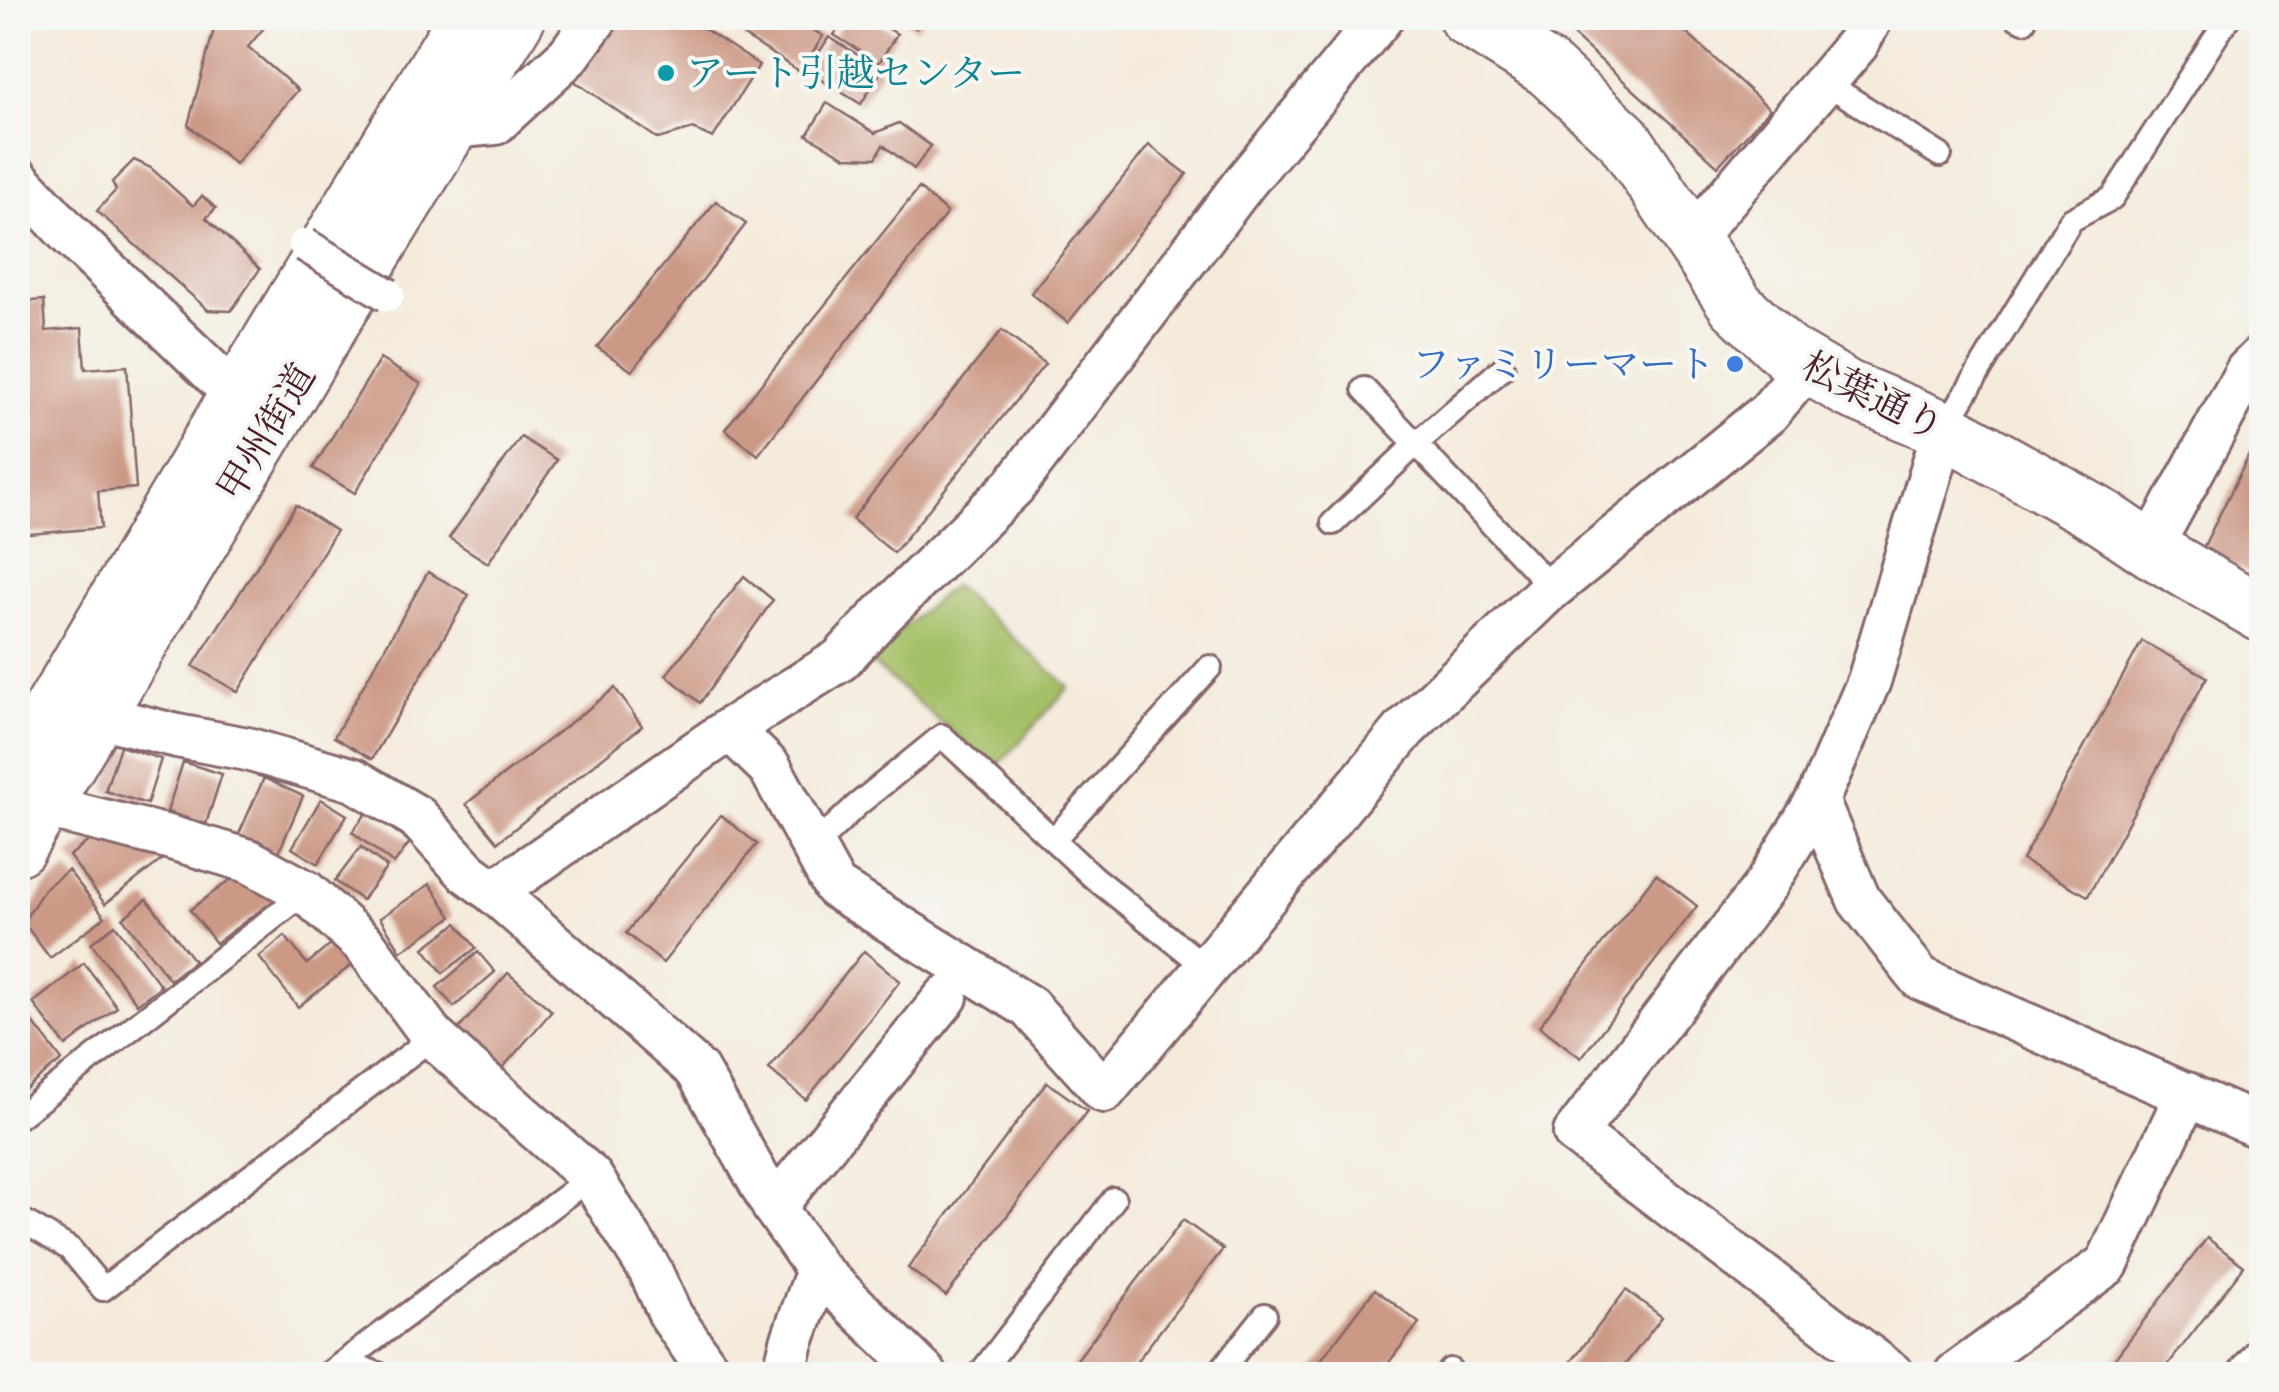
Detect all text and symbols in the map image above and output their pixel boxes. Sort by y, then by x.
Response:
place label: アート引越センター [686,44,1025,100]
marker: アート引越センター [655,62,677,84]
place label: ファミリーマート [1412,335,1715,391]
street label: 松葉通り [1793,337,1954,454]
street label: 甲州街道 [202,352,328,511]
marker: ファミリーマート [1724,353,1746,375]

